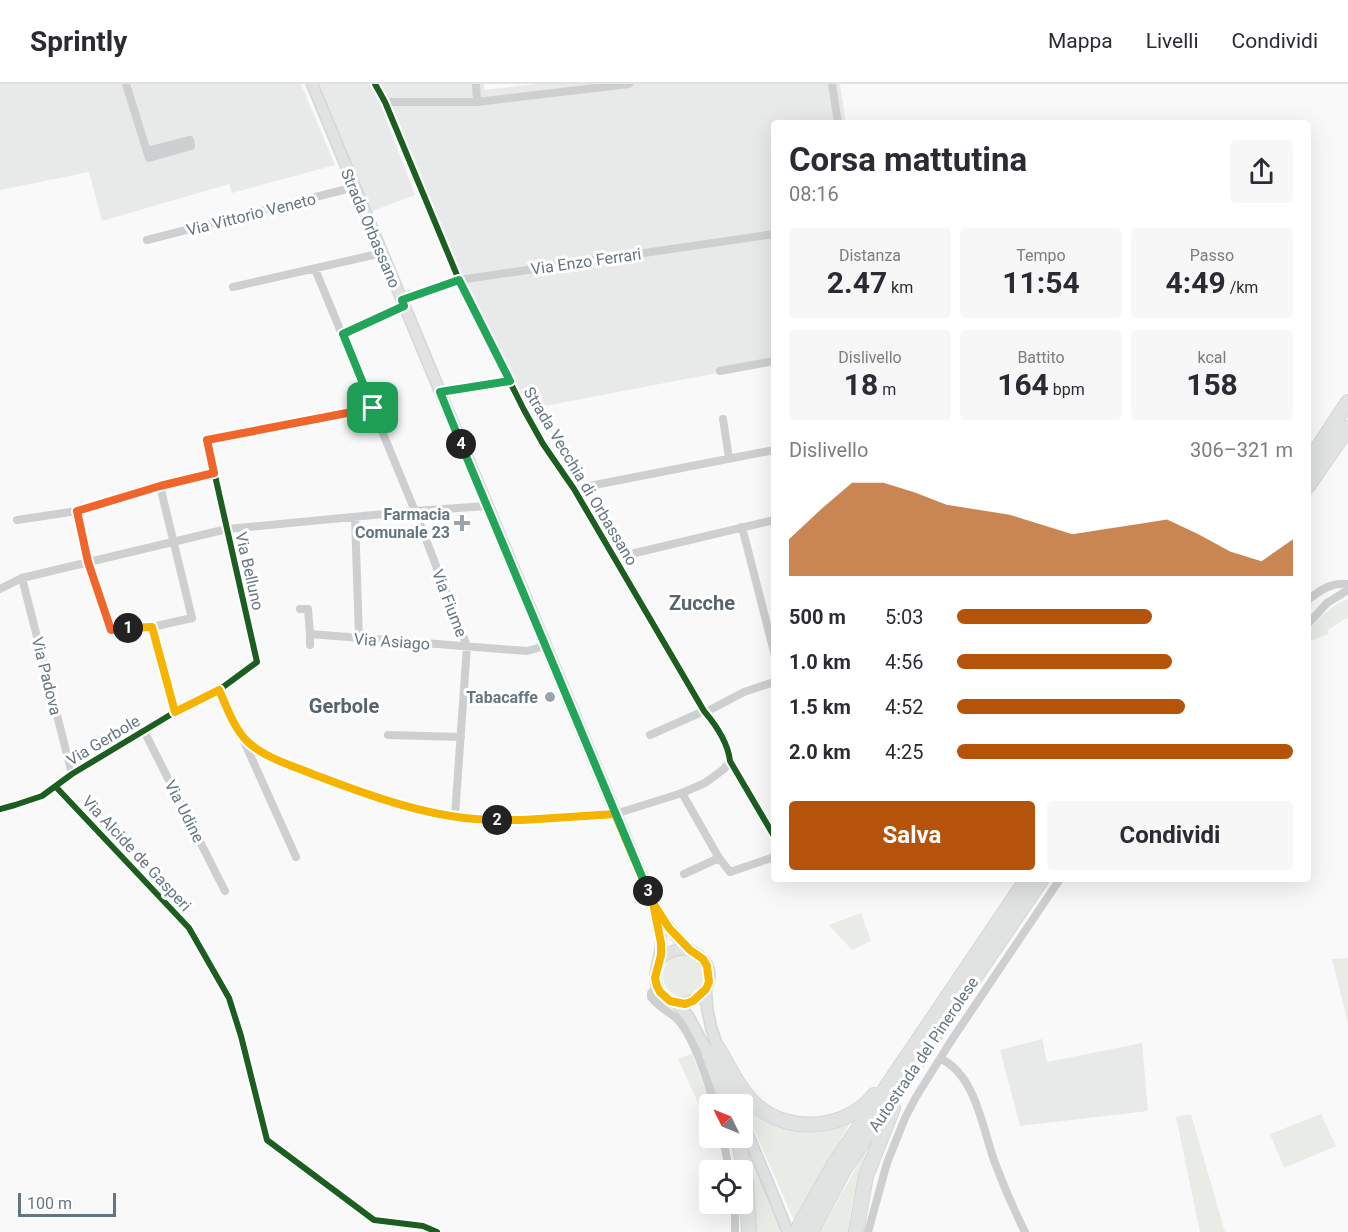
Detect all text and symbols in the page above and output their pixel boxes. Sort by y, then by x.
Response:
text: Sprintly [30,25,127,58]
text: Mappa [1048,29,1113,53]
text: Livelli [1146,29,1199,53]
text: Condividi [1232,29,1318,53]
text: Corsa mattutina [789,140,1027,179]
button: share [1230,140,1293,203]
street label: Strada Orbassano [337,166,404,291]
text: 08:16 [789,182,839,206]
street label: Via Vittorio Veneto [185,189,318,240]
street label: Via Enzo Ferrari [530,244,642,279]
text: Distanza [839,246,901,265]
text: Tempo [1016,246,1066,265]
text: Passo [1190,246,1234,265]
text: 2.47 [827,265,887,300]
text: 11:54 [1002,265,1080,300]
text: 4:49 [1166,265,1226,300]
text: km [887,278,913,297]
text: /km [1226,278,1258,297]
text: Dislivello [838,348,902,367]
text: Battito [1017,348,1065,367]
text: kcal [1198,348,1226,367]
text: 18 [844,367,878,402]
text: 164 [997,367,1049,402]
text: 158 [1186,367,1238,402]
text: m [878,380,896,399]
text: bpm [1049,380,1085,399]
pin [347,382,398,433]
street label: Strada Vecchia di Orbassano [520,384,641,569]
icon: arrive [356,391,389,424]
pin: 4 [446,429,476,459]
text: 4 [456,434,466,453]
text: Dislivello [789,438,868,462]
text: 306–321 m [1190,438,1293,462]
place label: Farmacia Comunale 23 [355,505,450,542]
marker: Farmacia Comunale 23 [455,516,469,530]
street label: Via Belluno [231,530,268,612]
street label: Via Fiume [428,567,471,640]
district label: Zucche [669,591,735,615]
text: 500 m [789,605,846,629]
text: 5:03 [885,605,924,629]
pin: 1 [113,613,143,643]
text: 1 [123,618,133,637]
street label: Via Asiago [353,629,431,654]
street label: Via Padova [28,635,65,717]
text: 1.0 km [789,650,851,674]
text: 4:56 [885,650,924,674]
place label: Tabacaffe [466,688,538,707]
marker: Tabacaffe [543,690,557,704]
district label: Gerbole [309,694,379,718]
text: 1.5 km [789,695,851,719]
text: 4:52 [885,695,924,719]
street label: Via Gerbole [63,711,143,770]
text: 2.0 km [789,740,851,764]
text: 4:25 [885,740,924,764]
street label: Via Udine [161,777,208,846]
street label: Via Alcide de Gasperi [78,792,195,915]
button: Salva [789,801,1035,870]
button: Condividi [1047,801,1293,870]
pin: 2 [482,805,512,835]
text: 2 [492,810,502,829]
pin: 3 [633,876,663,906]
text: 3 [643,881,653,900]
street label: Autostrada del Pinerolese [864,973,982,1135]
north arrow [699,1094,753,1148]
map controls [699,1094,753,1214]
button: locate [699,1160,753,1214]
scale bar [18,1190,116,1218]
text: 100 m [27,1194,72,1213]

